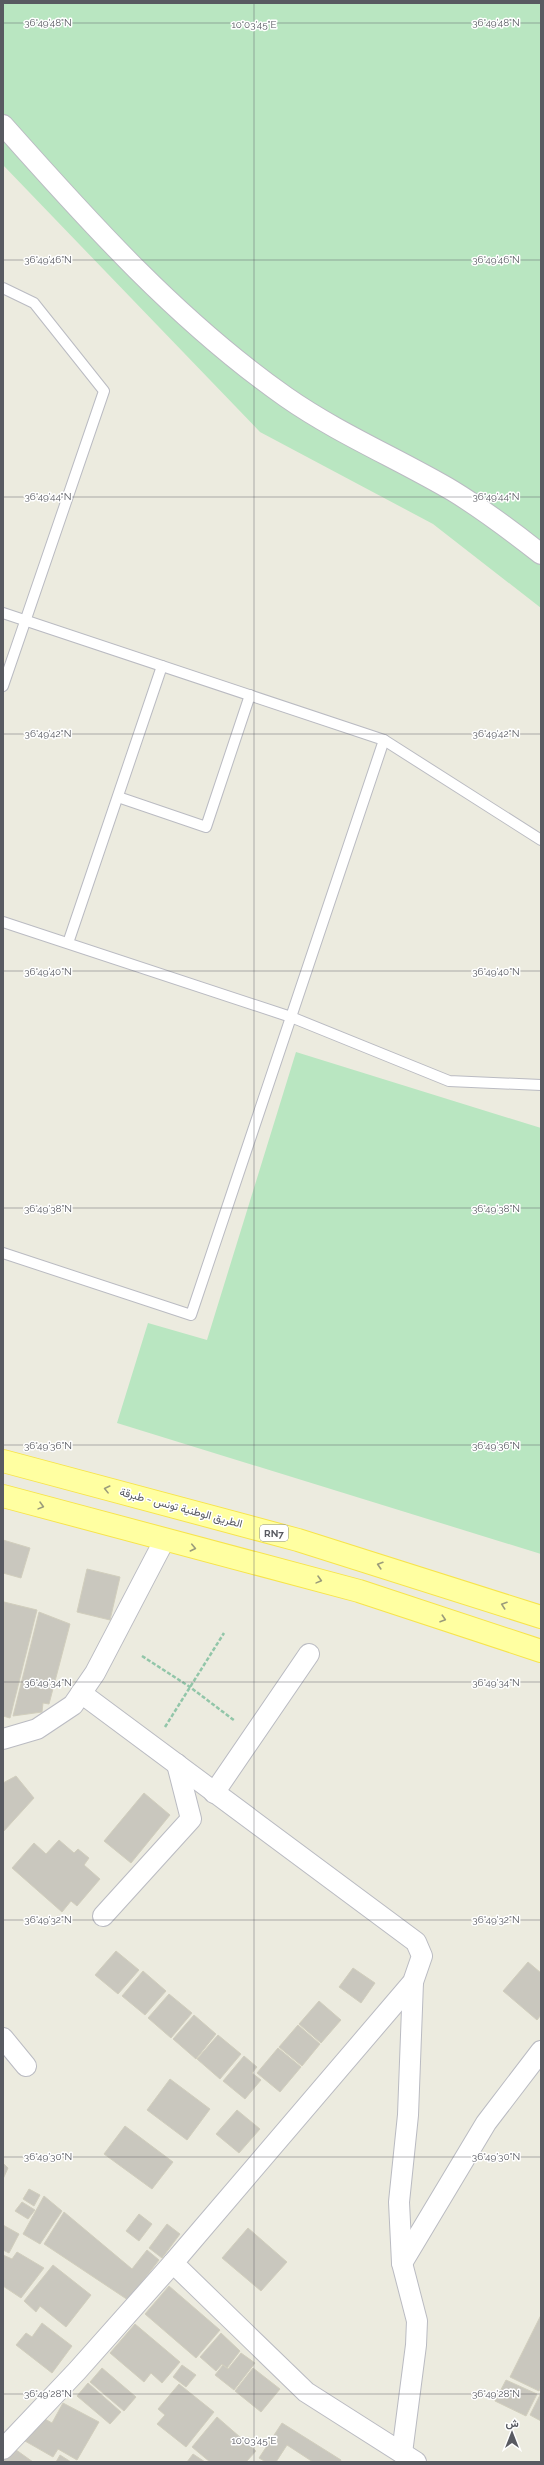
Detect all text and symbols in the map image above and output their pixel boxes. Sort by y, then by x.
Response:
text: 36°49'48"N [24,17,72,28]
text: 36°49'48"N [472,17,520,28]
text: 10°03'45"E [231,19,277,30]
text: 36°49'46"N [24,254,72,265]
text: 36°49'46"N [472,254,520,265]
text: 36°49'44"N [24,491,72,502]
text: 36°49'44"N [472,491,520,502]
text: 36°49'42"N [25,728,71,739]
text: 36°49'42"N [473,728,519,739]
text: 36°49'40"N [24,966,72,977]
text: 36°49'40"N [472,966,520,977]
text: 36°49'38"N [24,1203,72,1214]
text: 36°49'38"N [472,1203,520,1214]
text: 36°49'36"N [24,1440,72,1451]
text: 36°49'36"N [472,1440,520,1451]
one-way arrow [104,1485,110,1493]
street label: الطريق الوطنية تونس - طبرقة [118,1485,244,1531]
one-way arrow [37,1502,44,1510]
road number: RN7 [260,1525,288,1541]
one-way arrow [190,1543,196,1551]
one-way arrow [377,1561,384,1570]
one-way arrow [315,1575,322,1584]
one-way arrow [501,1601,508,1610]
one-way arrow [439,1614,446,1623]
text: 36°49'34"N [24,1677,72,1688]
text: 36°49'34"N [472,1677,520,1688]
text: 36°49'32"N [24,1914,72,1925]
text: 36°49'32"N [472,1914,520,1925]
text: 36°49'30"N [24,2151,72,2162]
text: 36°49'30"N [472,2151,520,2162]
text: 36°49'28"N [24,2388,72,2399]
text: 36°49'28"N [472,2388,520,2399]
north arrow [492,2413,532,2453]
text: ش [505,2417,519,2430]
text: 10°03'45"E [231,2435,277,2446]

